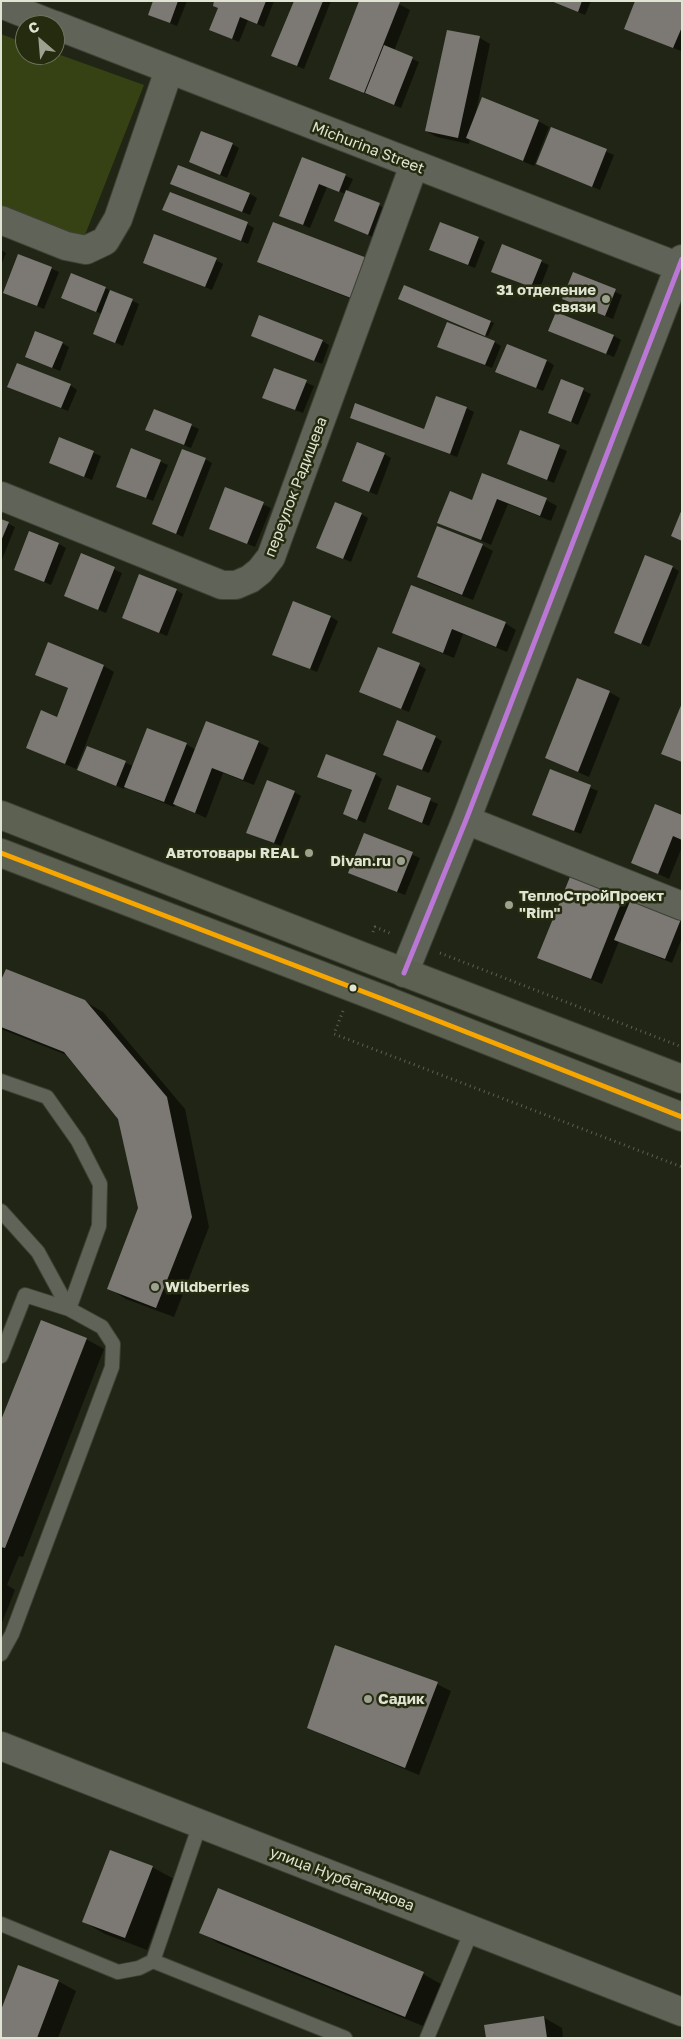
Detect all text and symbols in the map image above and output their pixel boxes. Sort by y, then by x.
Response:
north arrow [15,15,65,65]
text: С [25,17,42,37]
street label: Michurina Street [309,118,427,178]
place label: 31 отделение связи [496,281,596,316]
marker: 31 отделение связи [600,293,612,305]
street label: переулок Радищева [261,415,331,559]
place label: Автотовары REAL [166,844,299,862]
marker: Автотовары REAL [303,847,315,859]
place label: Divan.ru [330,852,391,870]
marker: Divan.ru [395,855,407,867]
place label: ТеплоСтройПроект "Rim" [519,887,664,922]
marker: ТеплоСтройПроект "Rim" [503,899,515,911]
unlabelled marker [348,983,358,993]
place label: Wildberries [165,1278,249,1296]
marker: Wildberries [149,1281,161,1293]
place label: Садик [378,1690,425,1708]
marker: Садик [362,1693,374,1705]
street label: улица Нурбагандова [267,1843,417,1915]

